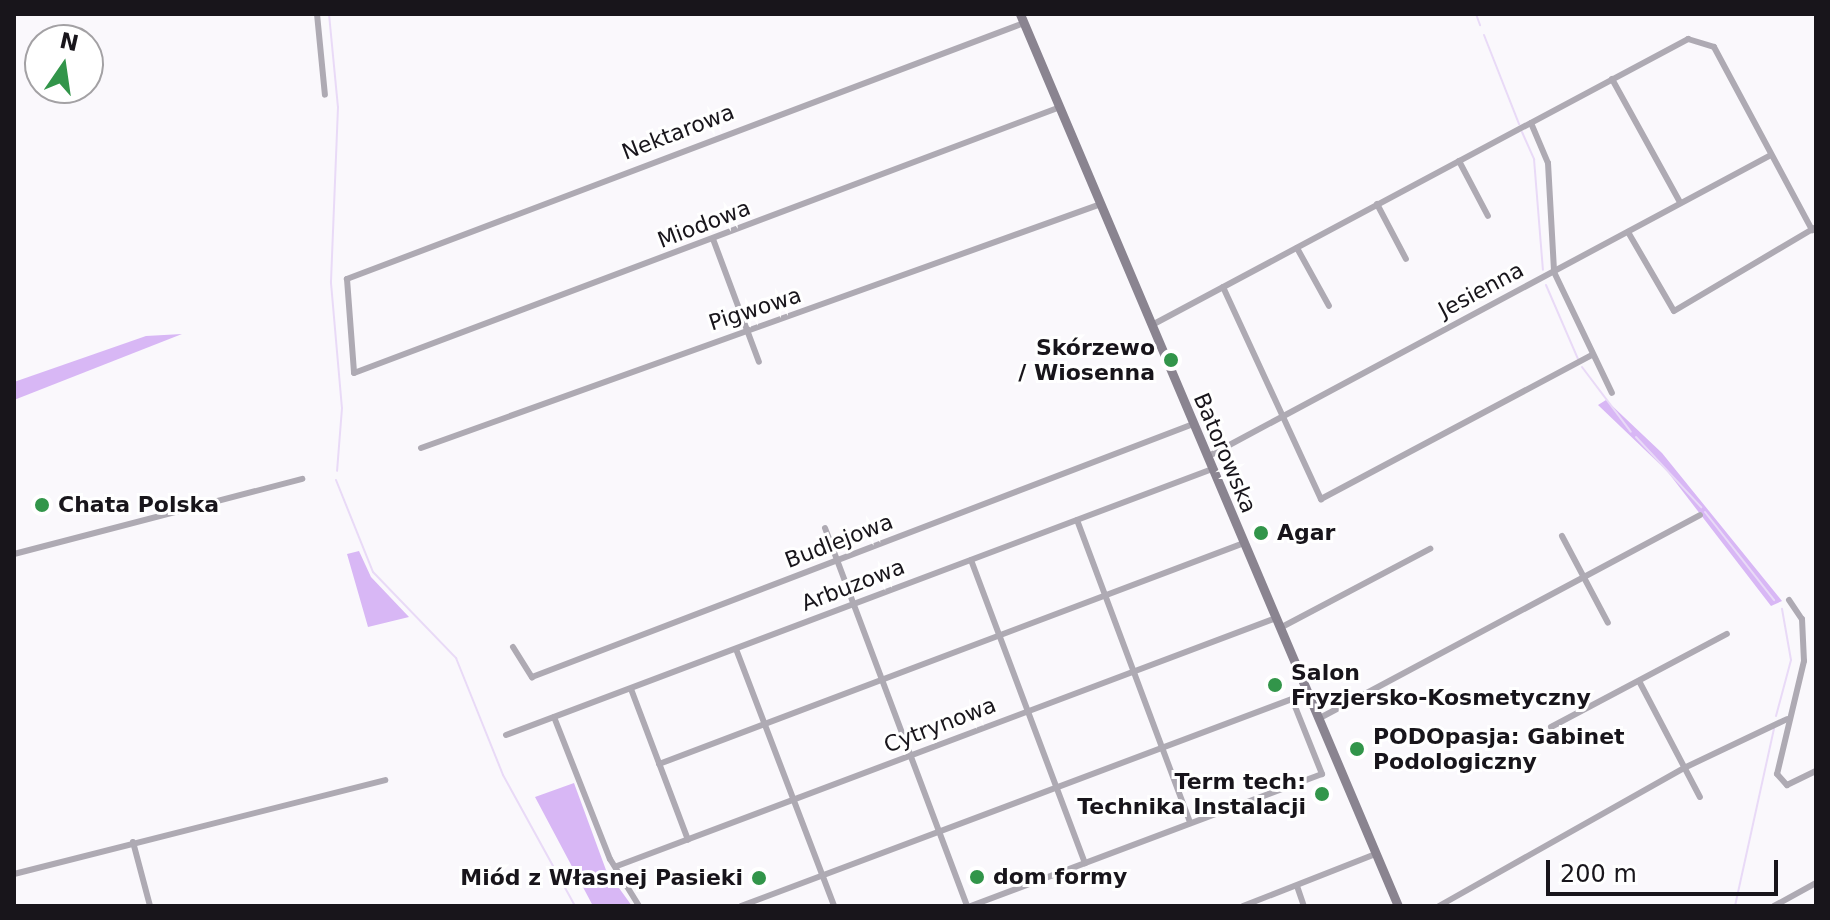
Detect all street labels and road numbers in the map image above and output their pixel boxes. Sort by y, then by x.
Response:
street label: Nektarowa [618,98,738,166]
street label: Miodowa [654,194,754,254]
street label: Jesienna [1434,257,1528,323]
street label: Pigwowa [705,282,805,336]
street label: Batorowska [1188,389,1262,517]
street label: Budlejowa [781,508,897,574]
street label: Arbuzowa [798,553,908,617]
street label: Cytrynowa [880,692,1000,758]

